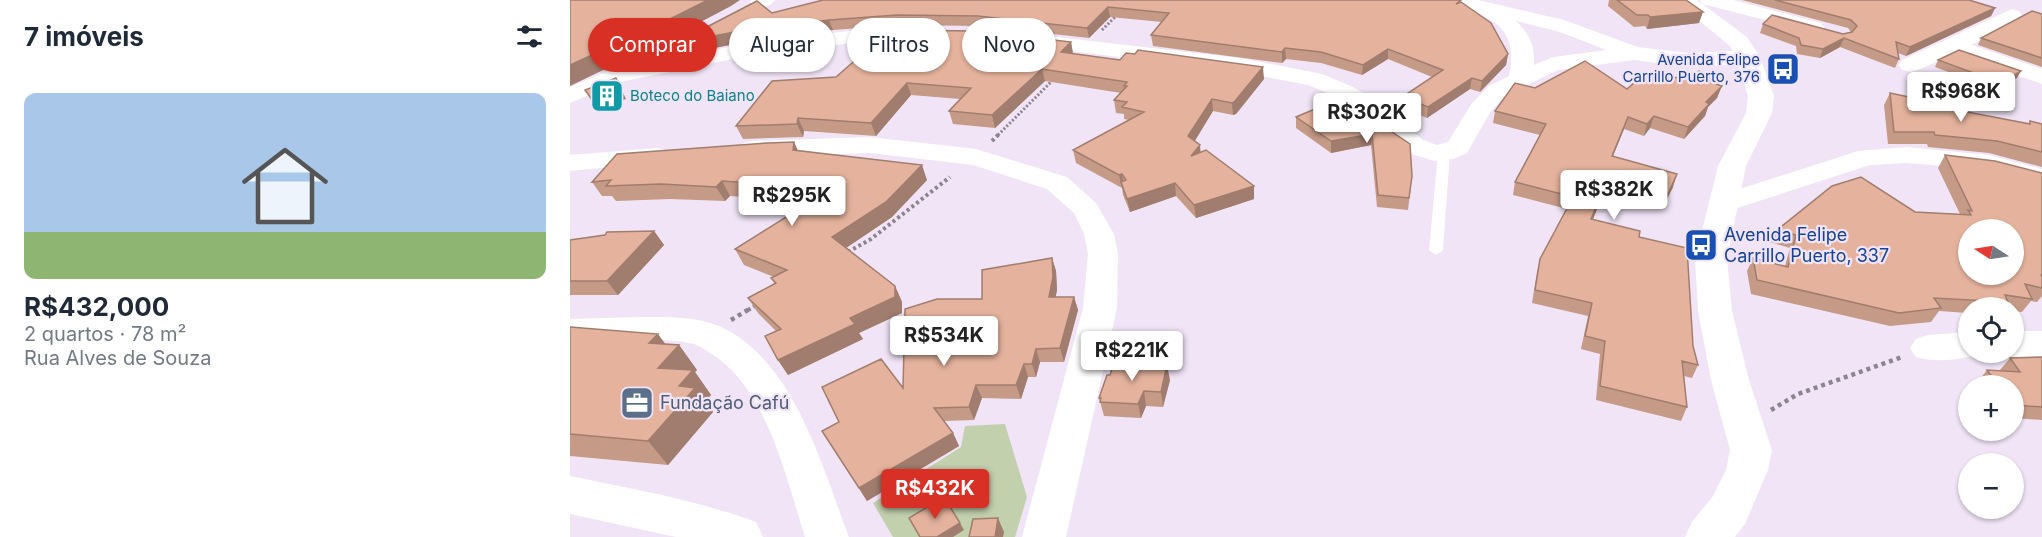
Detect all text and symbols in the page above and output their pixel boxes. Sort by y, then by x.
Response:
chip: Comprar [588,18,717,72]
chip: Alugar [729,18,835,72]
chip: Filtros [847,18,950,72]
chip: Novo [962,18,1056,72]
icon: filters [513,20,546,53]
text: 7 imóveis [24,21,144,52]
place label: Avenida Felipe Carrillo Puerto, 376 [1623,50,1760,86]
bus stop icon: Avenida Felipe Carrillo Puerto, 376 [1765,51,1801,87]
pin: R$968K [1912,72,2010,123]
building icon: Boteco do Baiano [589,78,625,114]
text: R$968K [1921,79,2001,103]
place label: Boteco do Baiano [630,86,755,105]
pin: R$302K [1318,93,1416,144]
text: R$302K [1327,100,1407,124]
icon: home [231,132,339,240]
pin: R$382K [1565,170,1663,221]
pin: R$295K [743,176,841,227]
text: R$382K [1574,177,1654,201]
text: R$295K [753,183,831,207]
north arrow [1958,219,2024,285]
map controls [1958,219,2024,519]
place label: Avenida Felipe Carrillo Puerto, 337 [1724,224,1889,266]
bus stop icon: Avenida Felipe Carrillo Puerto, 337 [1683,227,1719,263]
text: R$432,000 [24,291,169,322]
button: locate [1958,297,2024,363]
pin: R$534K [895,316,993,367]
text: 2 quartos · 78 m² [24,322,186,346]
text: R$534K [904,323,984,347]
pin: R$221K [1083,331,1181,382]
text: R$221K [1095,338,1169,362]
text: Rua Alves de Souza [24,346,211,370]
button: + [1958,375,2024,441]
office icon: Fundação Cafú [619,385,655,421]
place label: Fundação Cafú [660,392,789,413]
button: − [1958,453,2024,519]
pin: R$432K [886,469,984,520]
text: R$432K [895,476,975,500]

